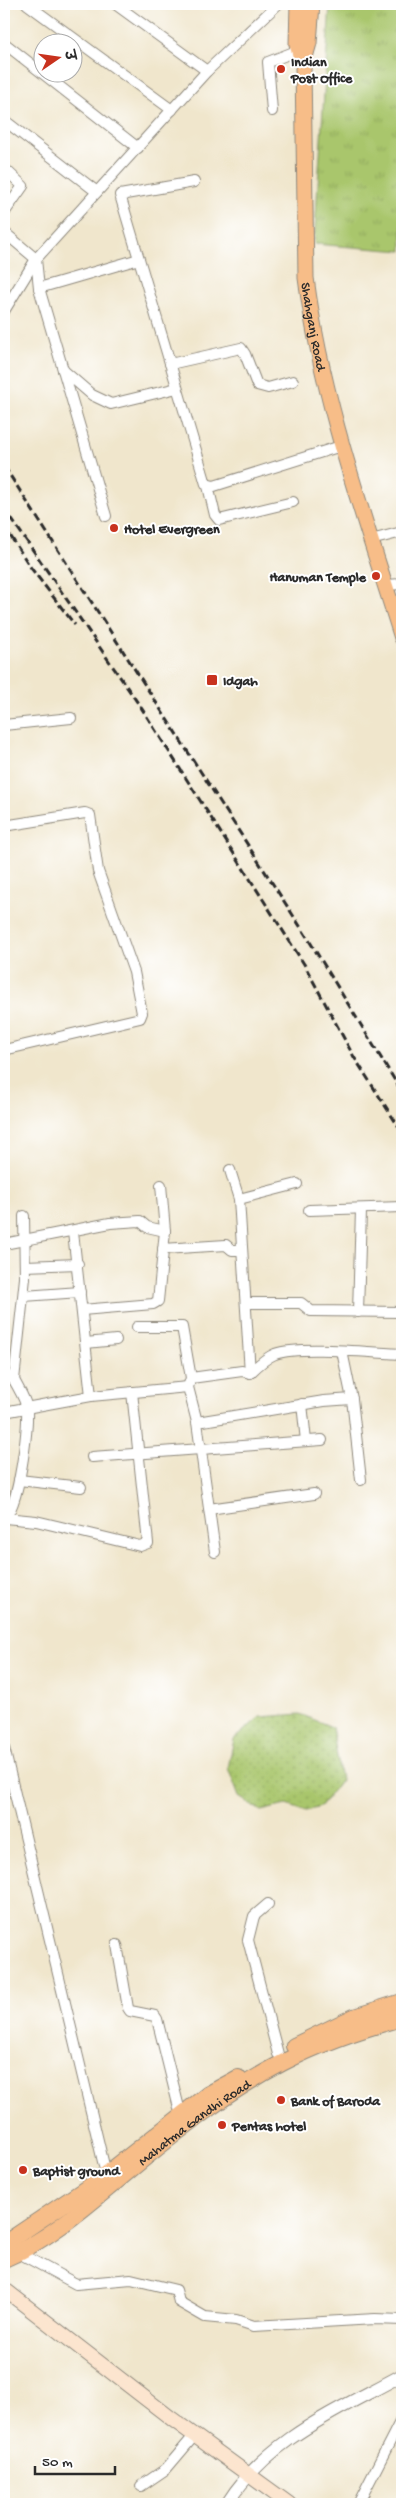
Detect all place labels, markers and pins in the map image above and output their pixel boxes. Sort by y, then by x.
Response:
place label: Indian Post Office [290,55,353,88]
marker: Indian Post Office [275,63,287,75]
marker: Hotel Evergreen [108,522,120,534]
place label: Hotel Evergreen [124,522,220,539]
place label: Hanuman Temple [270,570,367,587]
marker: Hanuman Temple [370,570,382,582]
marker: Idgah [205,673,219,687]
place label: Idgah [223,674,258,691]
marker: Bank of Baroda [275,2094,287,2106]
place label: Bank of Baroda [290,2094,381,2111]
marker: Pentas hotel [216,2119,228,2131]
place label: Pentas hotel [231,2119,306,2136]
marker: Baptist ground [17,2164,29,2176]
place label: Baptist ground [32,2164,121,2181]

